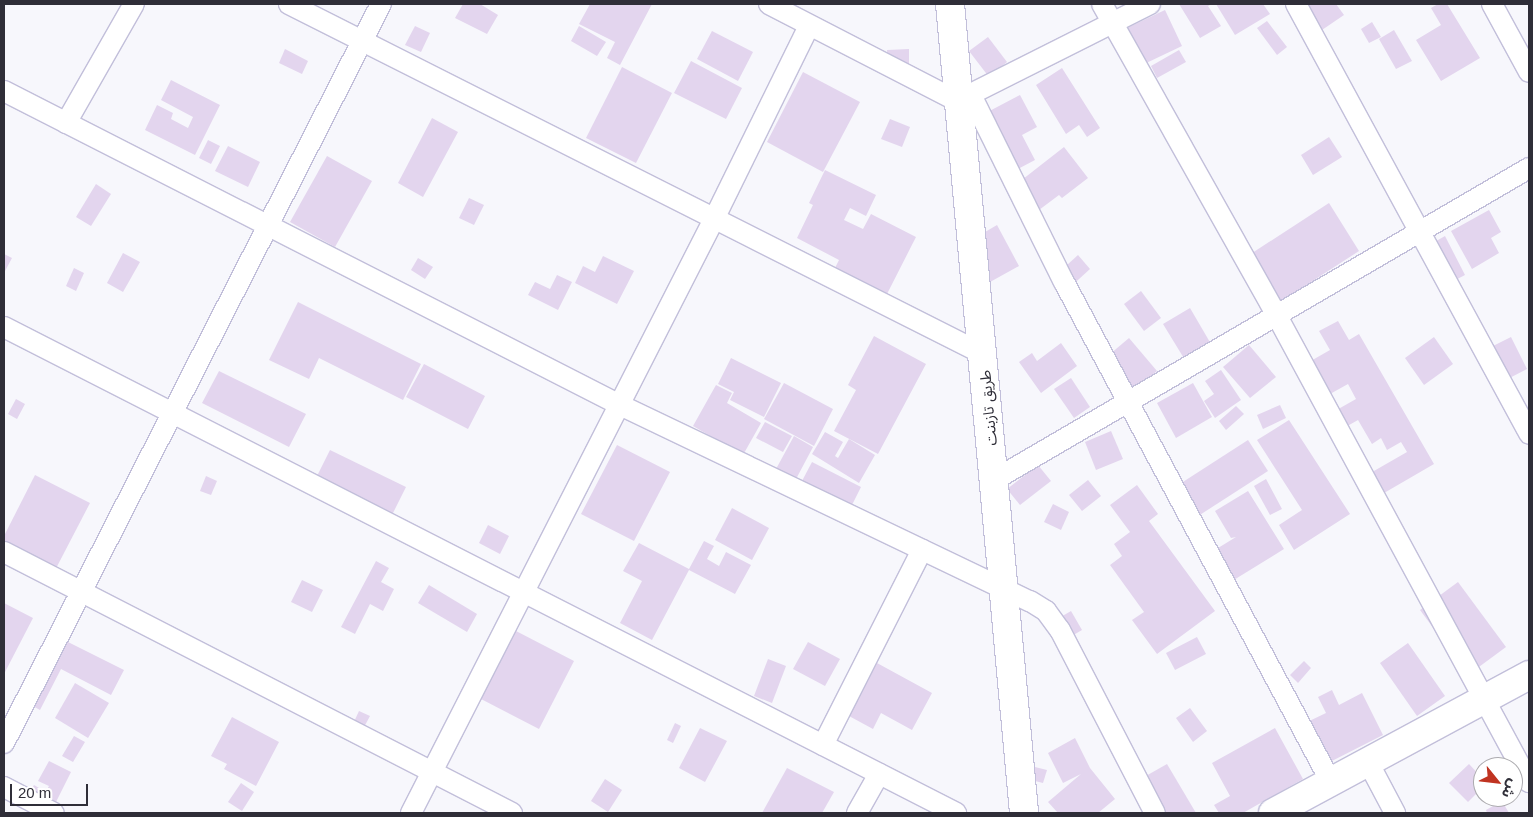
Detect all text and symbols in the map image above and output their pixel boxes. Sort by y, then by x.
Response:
street label: طريق تازبنت [976,369,1000,447]
north arrow [1473,757,1523,807]
scale bar [12,774,90,806]
text: ش [1499,777,1522,801]
text: 20 m [18,784,51,801]

